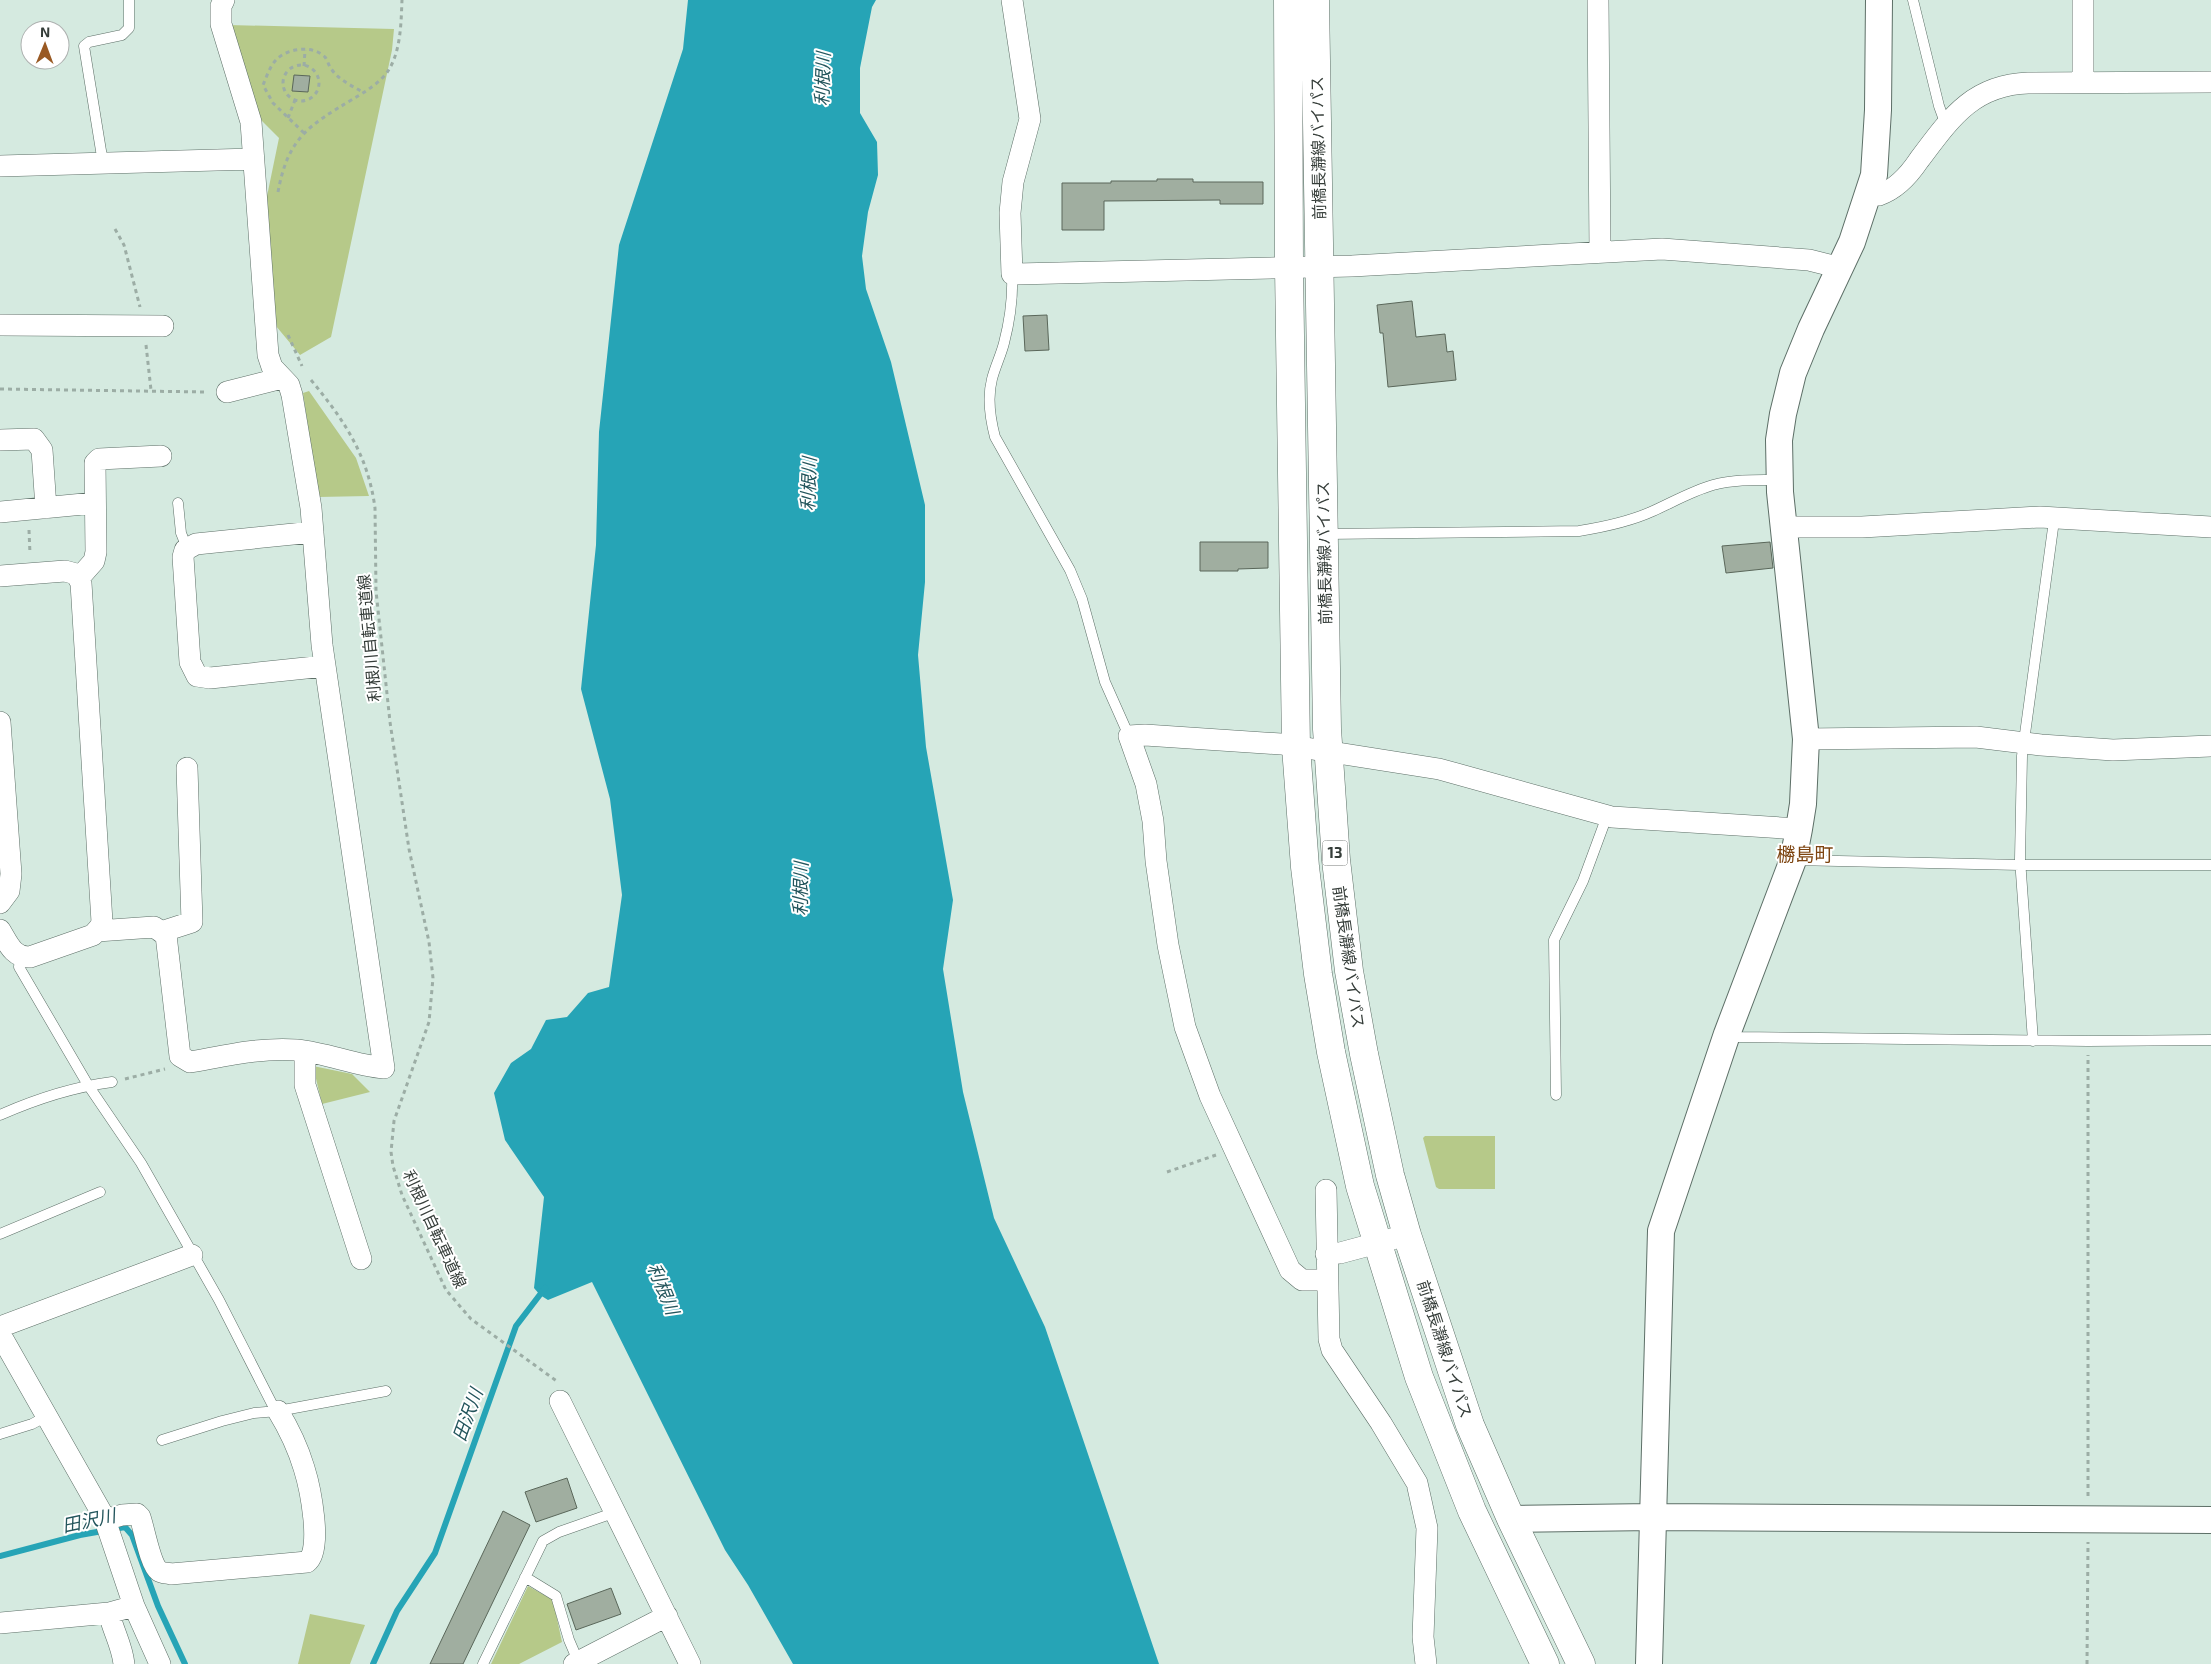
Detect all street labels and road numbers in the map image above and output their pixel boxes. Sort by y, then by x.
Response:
street label: 前橋長瀞線バイパス [1307,76,1328,220]
street label: 前橋長瀞線バイパス [1313,481,1334,625]
street label: 利根川自転車道線 [353,573,384,703]
road number: 13 [1322,840,1348,866]
street label: 前橋長瀞線バイパス [1330,884,1369,1029]
street label: 利根川自転車道線 [400,1167,471,1291]
street label: 前橋長瀞線バイパス [1414,1278,1477,1420]

